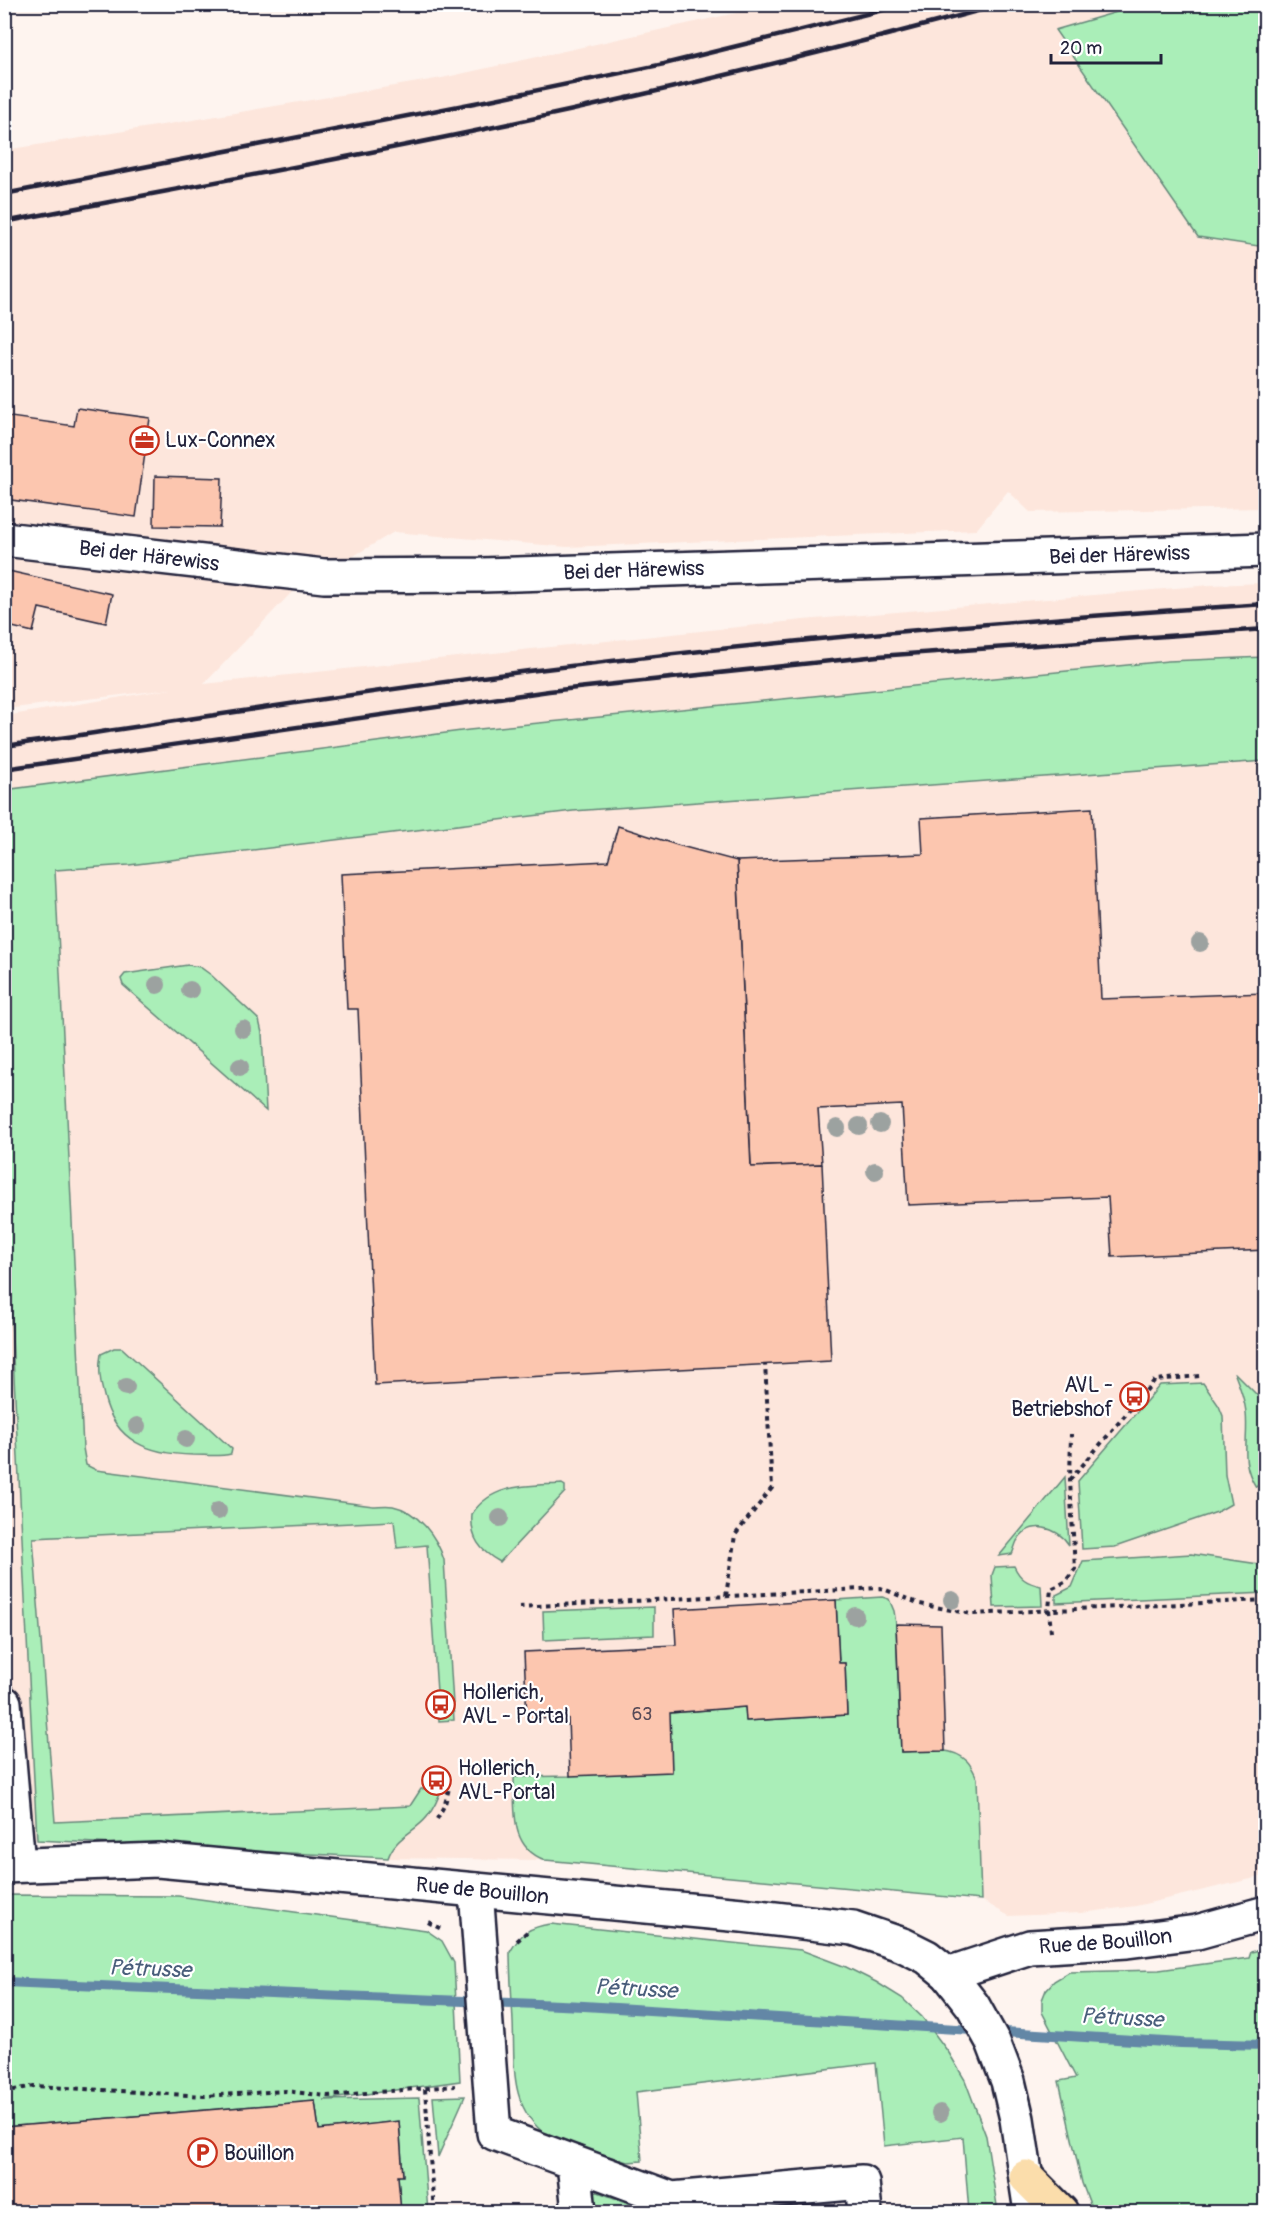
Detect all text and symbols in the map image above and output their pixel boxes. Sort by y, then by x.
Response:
scale bar [1051,27,1160,65]
text: 20 m [1060,37,1102,60]
office icon: Lux-Connex [128,424,160,456]
place label: Lux-Connex [165,427,276,454]
street label: Bei der Härewiss [77,534,221,577]
street label: Bei der Härewiss [1049,539,1191,570]
street label: Bei der Härewiss [563,554,705,586]
place label: AVL - Betriebshof [1011,1372,1113,1423]
bus stop icon: AVL - Betriebshof [1118,1381,1150,1413]
place label: Hollerich, AVL - Portal [462,1679,569,1730]
bus stop icon: Hollerich, AVL - Portal [425,1688,457,1720]
house number: 63 [632,1703,652,1726]
place label: Hollerich, AVL-Portal [458,1755,555,1806]
bus stop icon: Hollerich, AVL-Portal [421,1764,453,1796]
street label: Rue de Bouillon [415,1871,550,1910]
street label: Rue de Bouillon [1038,1922,1174,1960]
water label: Pétrusse [108,1954,194,1984]
water label: Pétrusse [594,1973,680,2005]
water label: Pétrusse [1080,2002,1166,2034]
parking icon: Bouillon [187,2137,219,2169]
place label: Bouillon [224,2140,294,2167]

